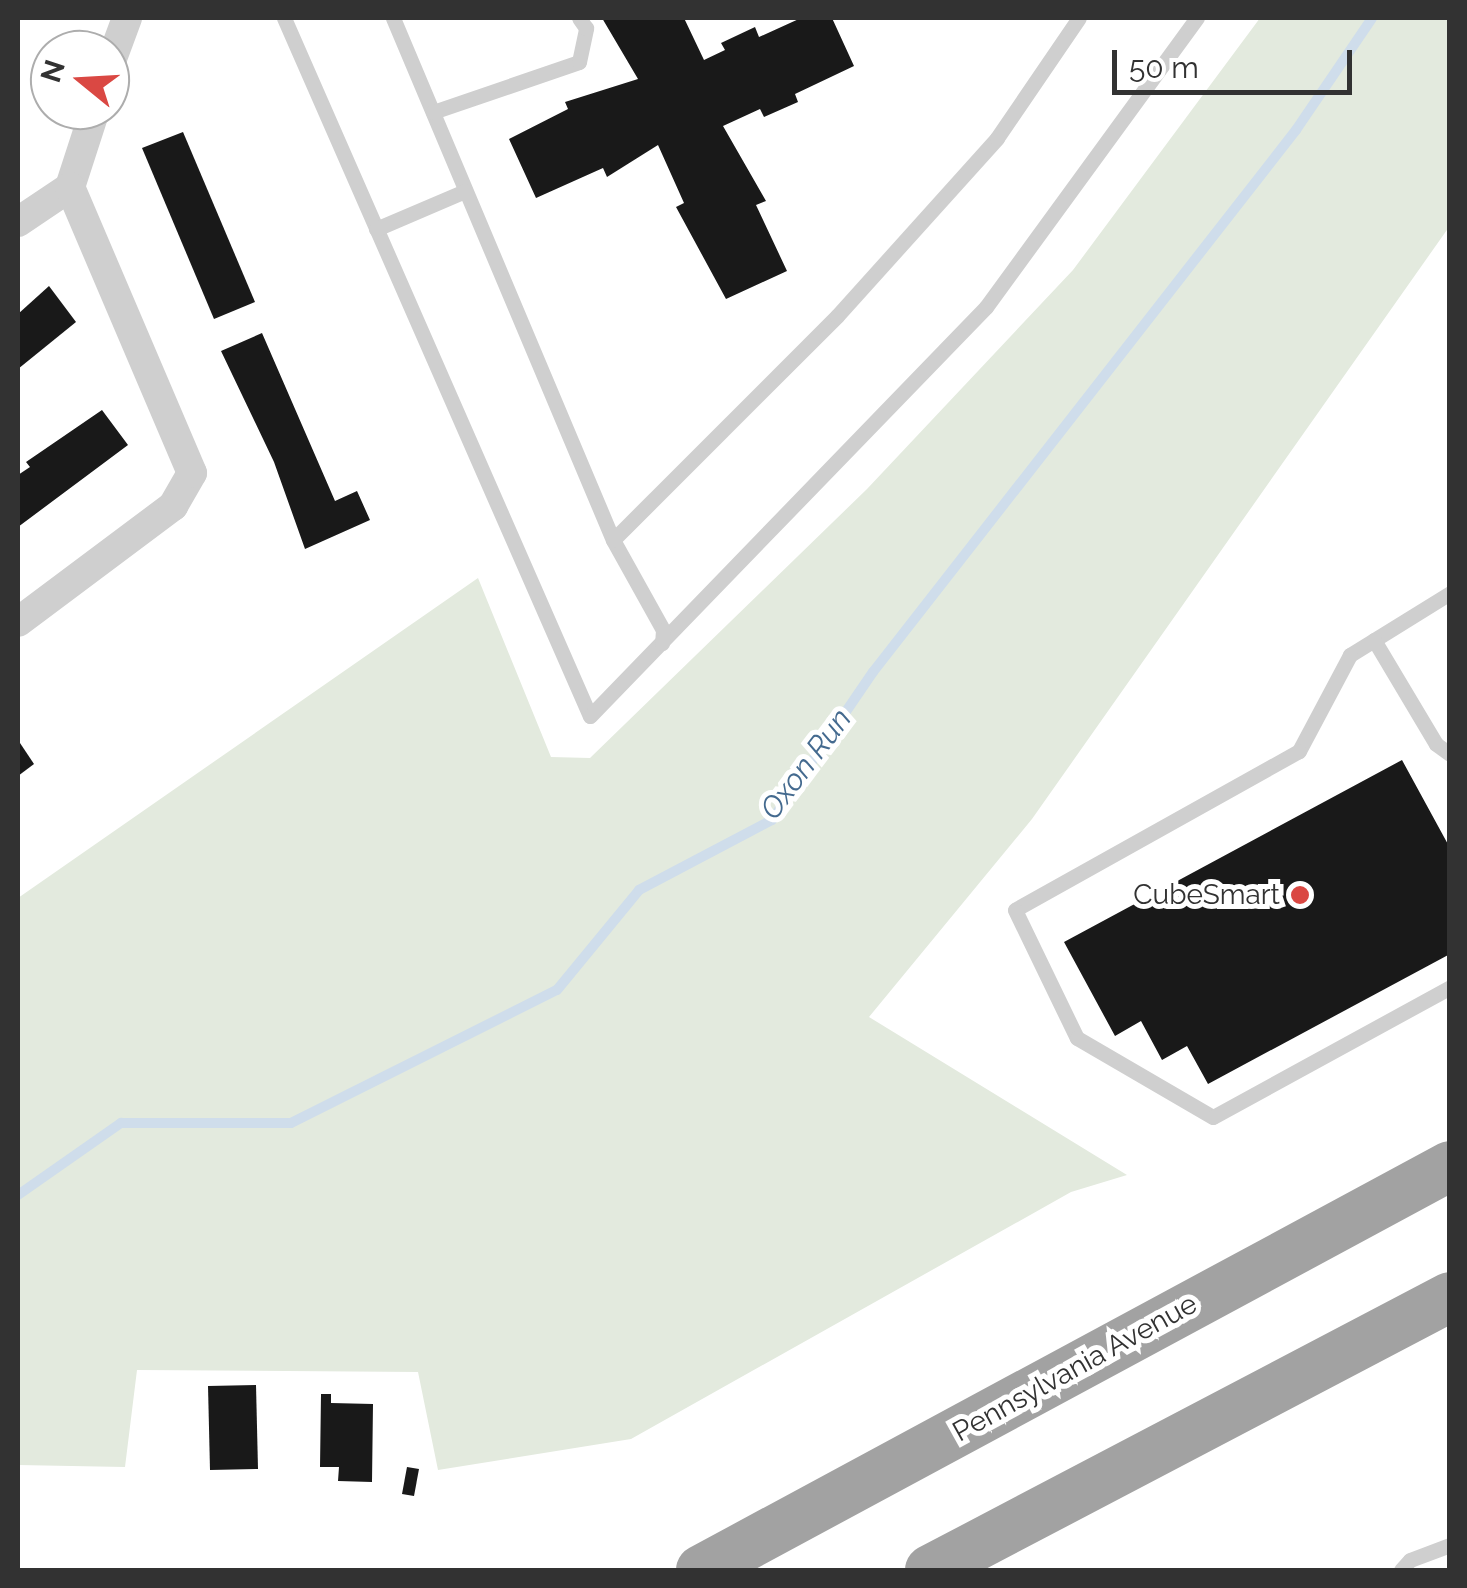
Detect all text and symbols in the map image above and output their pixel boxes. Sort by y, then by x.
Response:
north arrow [30,30,130,130]
scale bar [1117,30,1357,92]
text: 50 m [1129,50,1199,85]
text: N [34,56,72,86]
water label: Oxon Run [753,702,859,826]
place label: CubeSmart [1133,878,1280,912]
marker: CubeSmart [1289,884,1311,906]
street label: Pennsylvania Avenue [947,1287,1203,1449]

